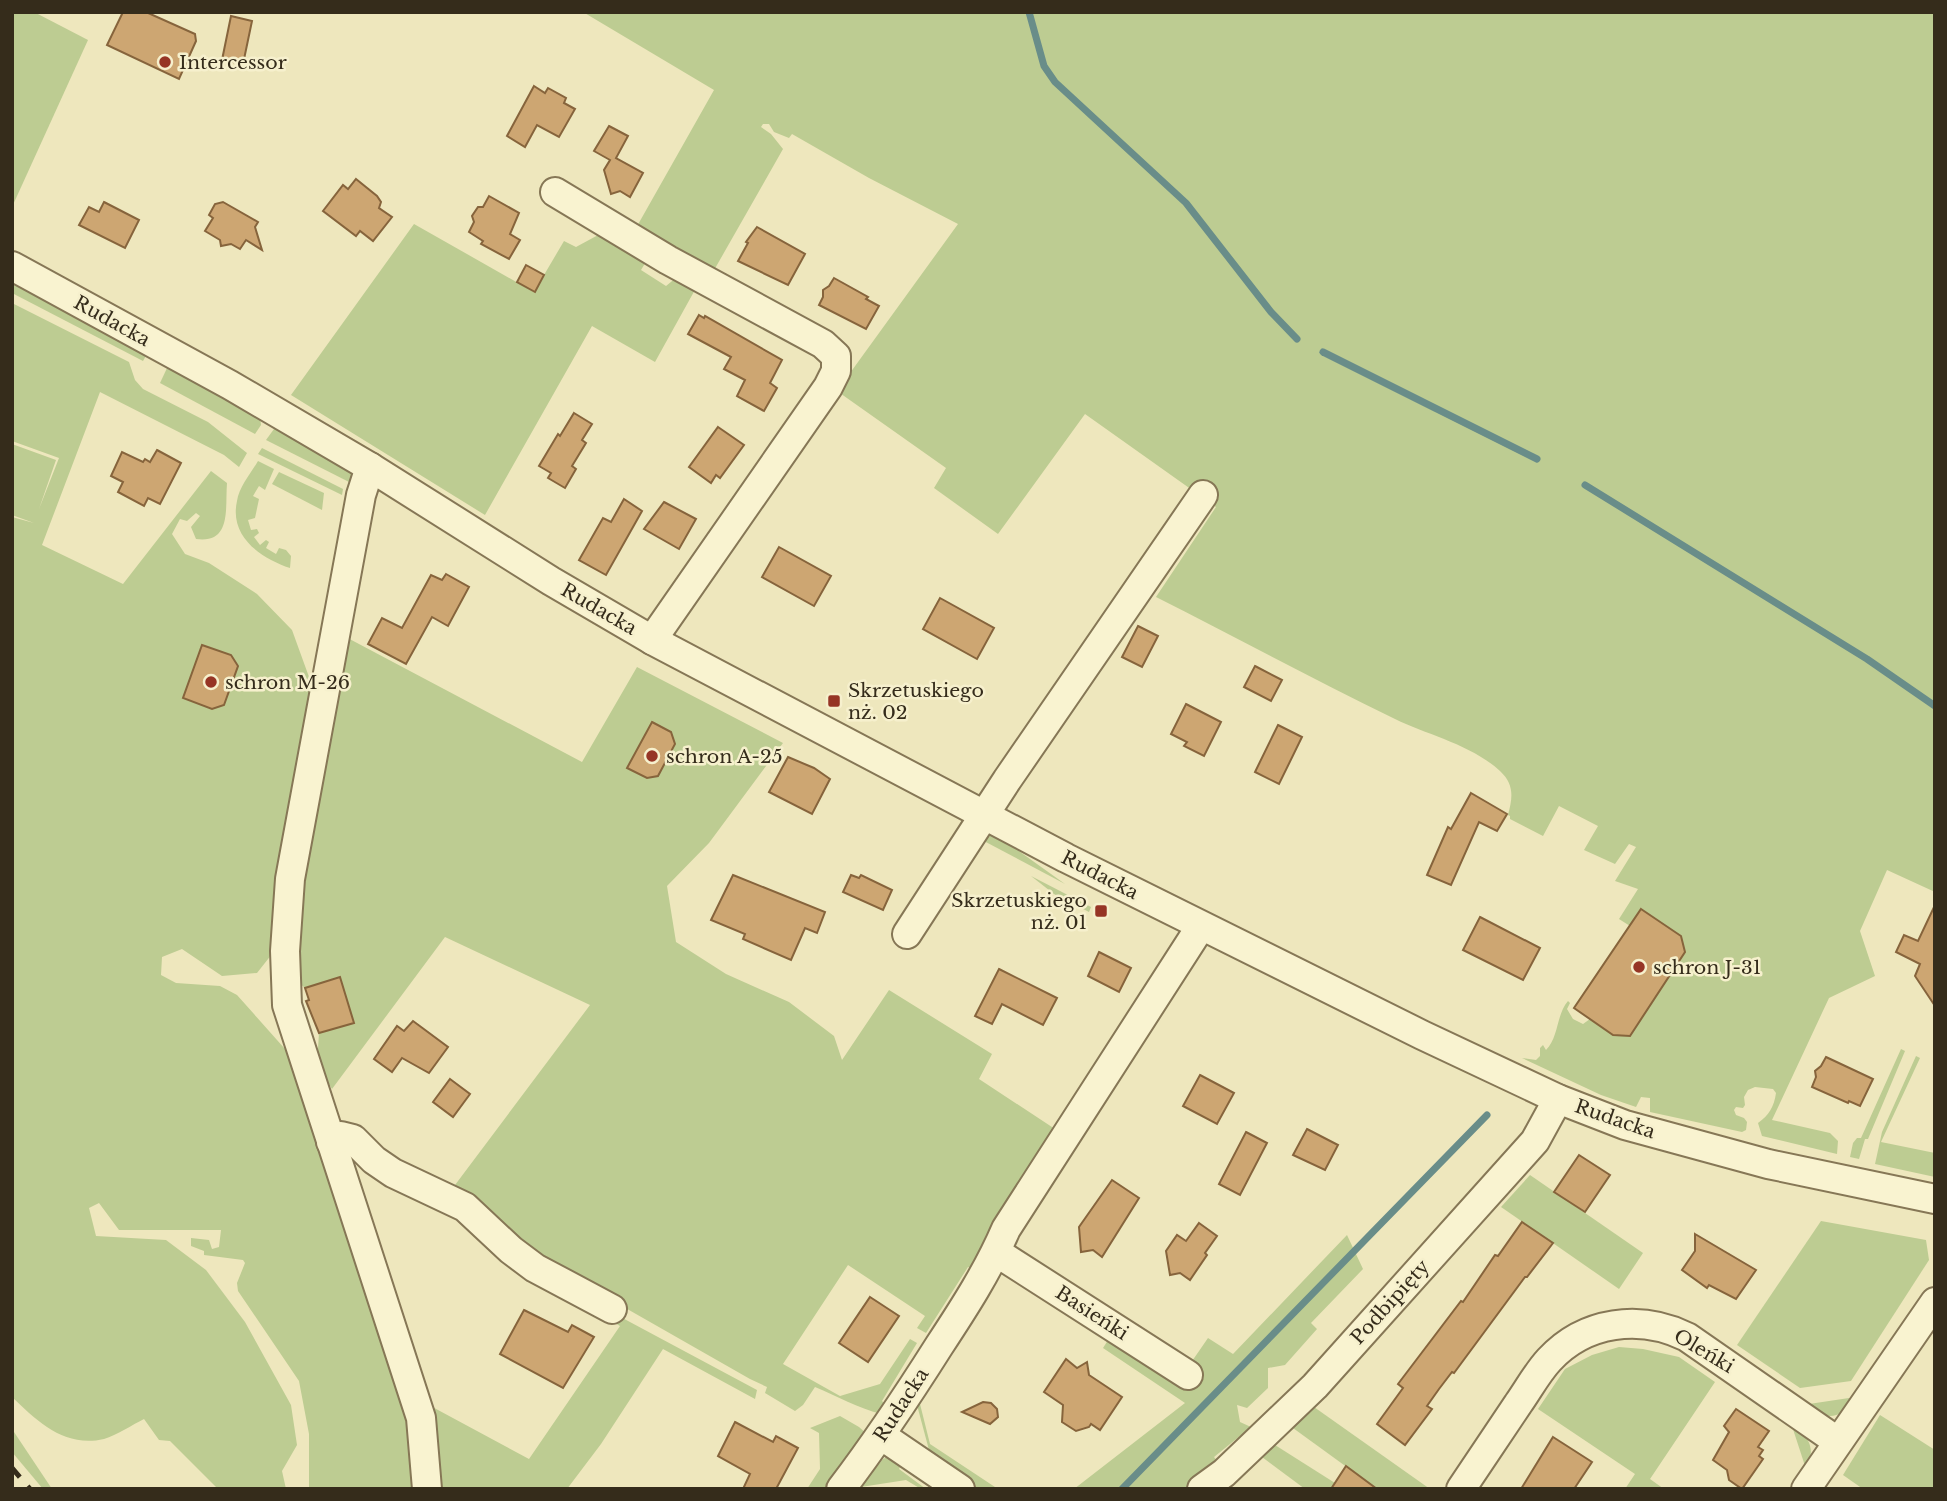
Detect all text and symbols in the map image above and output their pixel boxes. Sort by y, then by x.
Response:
place label: Intercessor [179,51,287,74]
marker: Intercessor [157,54,173,70]
street label: Rudacka [70,291,154,352]
street label: Rudacka [557,578,641,640]
place label: schron M-26 [225,671,350,694]
marker: schron M-26 [203,674,219,690]
place label: Skrzetuskiego nż. 02 [848,679,984,724]
marker: Skrzetuskiego nż. 02 [826,693,842,709]
place label: schron A-25 [666,745,783,768]
marker: schron A-25 [644,748,660,764]
street label: Rudacka [1058,846,1143,904]
place label: Skrzetuskiego nż. 01 [951,889,1087,934]
marker: Skrzetuskiego nż. 01 [1093,903,1109,919]
place label: schron J-31 [1653,956,1761,979]
marker: schron J-31 [1631,959,1647,975]
street label: Rudacka [1572,1095,1659,1144]
street label: Podbipięty [1346,1255,1434,1349]
street label: Basieńki [1051,1281,1133,1345]
street label: Oleńki [1670,1324,1739,1378]
street label: Rudacka [869,1363,934,1446]

